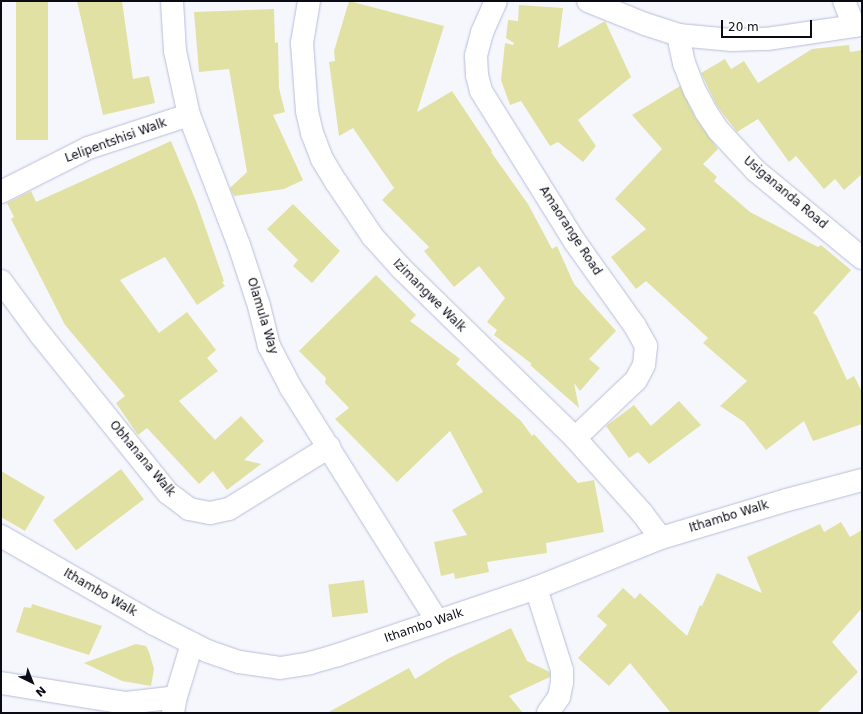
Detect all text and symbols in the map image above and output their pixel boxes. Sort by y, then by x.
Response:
scale bar [723,12,814,38]
text: 20 m [728,20,759,34]
street label: Lelipentshisi Walk [63,116,169,166]
street label: Usigananda Road [740,154,830,232]
street label: Amaorange Road [536,184,604,278]
street label: Izimangwe Walk [390,257,468,335]
street label: Olamula Way [243,276,281,356]
street label: Obhanana Walk [106,418,178,500]
street label: Ithambo Walk [687,498,771,536]
street label: Ithambo Walk [61,566,139,620]
street label: Ithambo Walk [383,606,465,646]
north arrow [12,662,52,702]
text: N [33,683,48,699]

